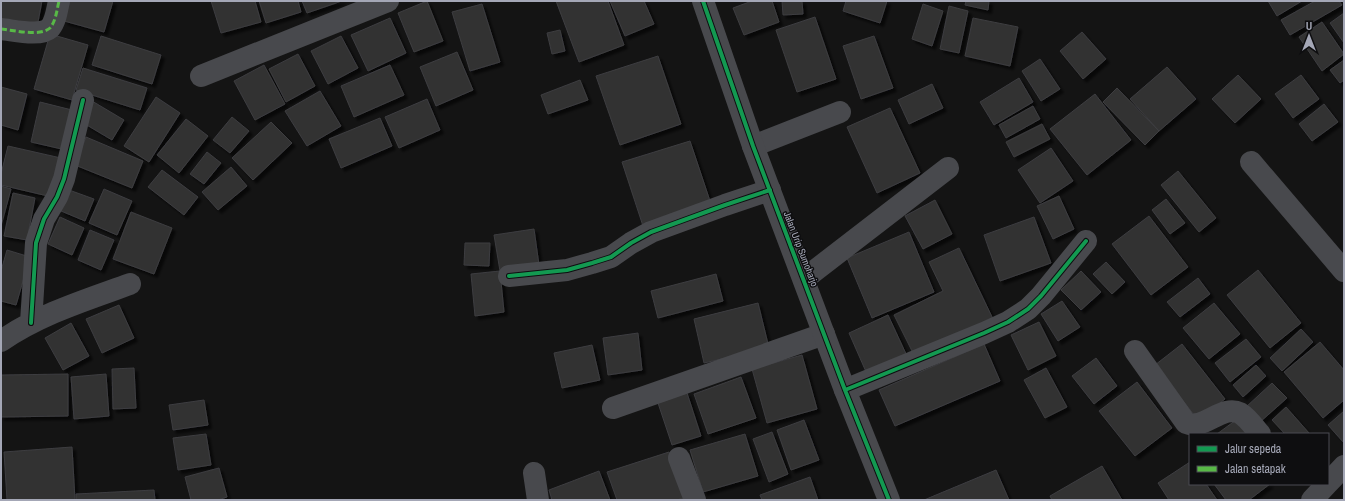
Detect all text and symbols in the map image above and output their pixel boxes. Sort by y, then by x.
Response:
north arrow [1289,16,1329,56]
text: U [1306,19,1312,33]
street label: Jalan Urip Sumoharjo [781,210,821,289]
legend [1189,433,1329,485]
text: Jalur sepeda [1225,441,1282,457]
text: Jalan setapak [1225,461,1286,477]

